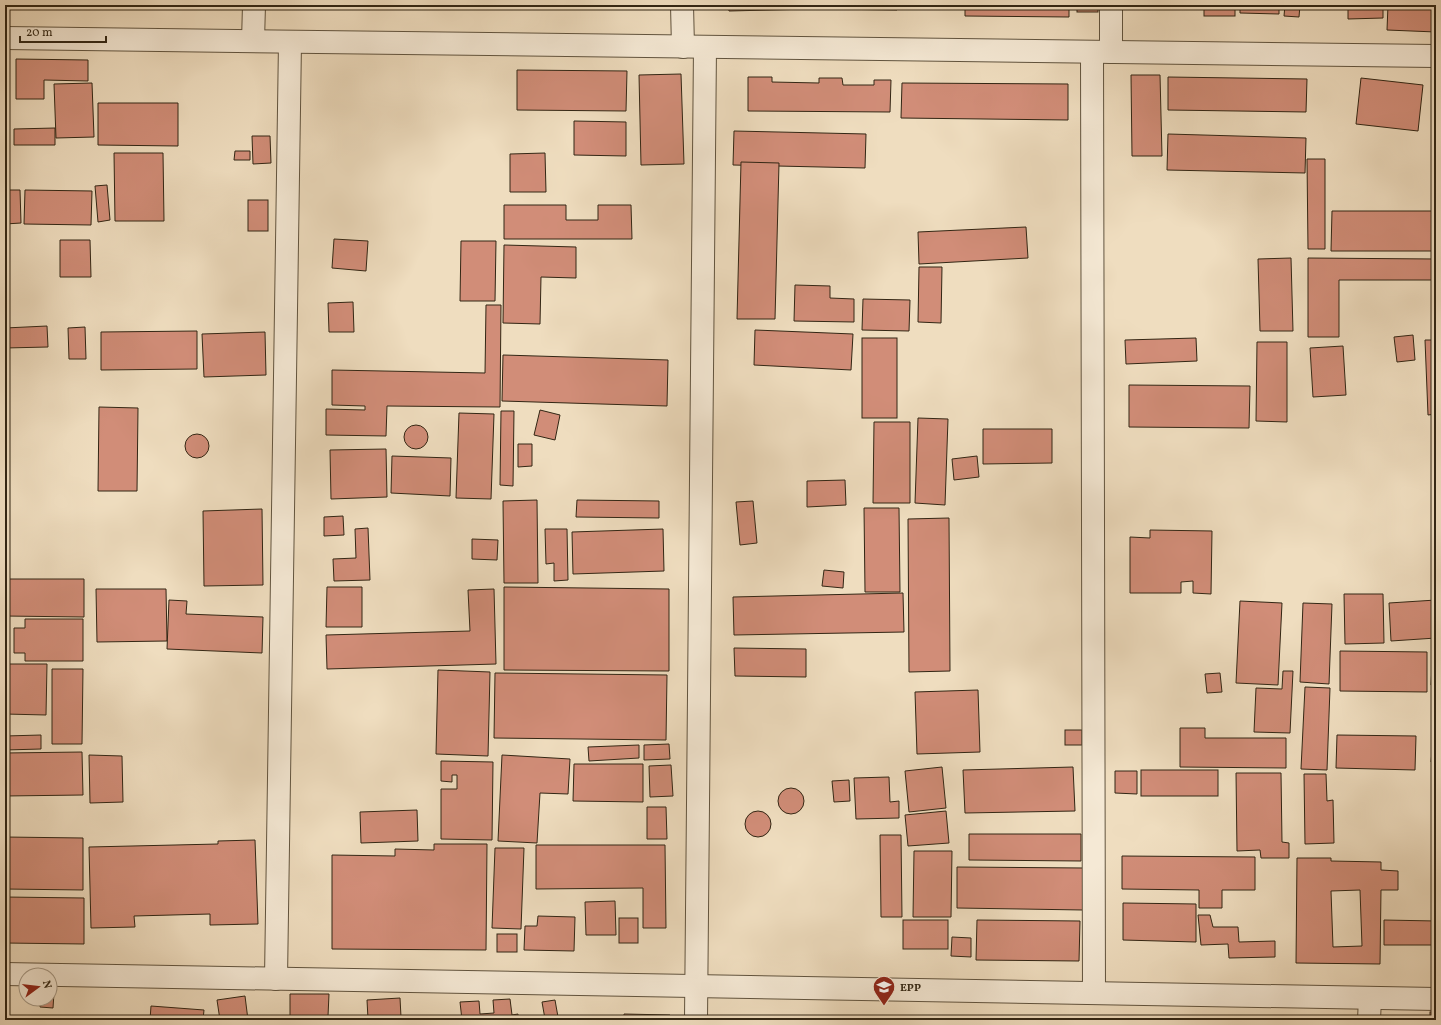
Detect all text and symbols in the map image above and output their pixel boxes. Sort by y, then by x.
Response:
scale bar [20,18,106,44]
text: 20 m [26,25,53,41]
north arrow [18,967,58,1007]
school or university icon: EPP [871,974,897,1007]
text: N [38,979,54,991]
place label: EPP [900,981,921,996]

